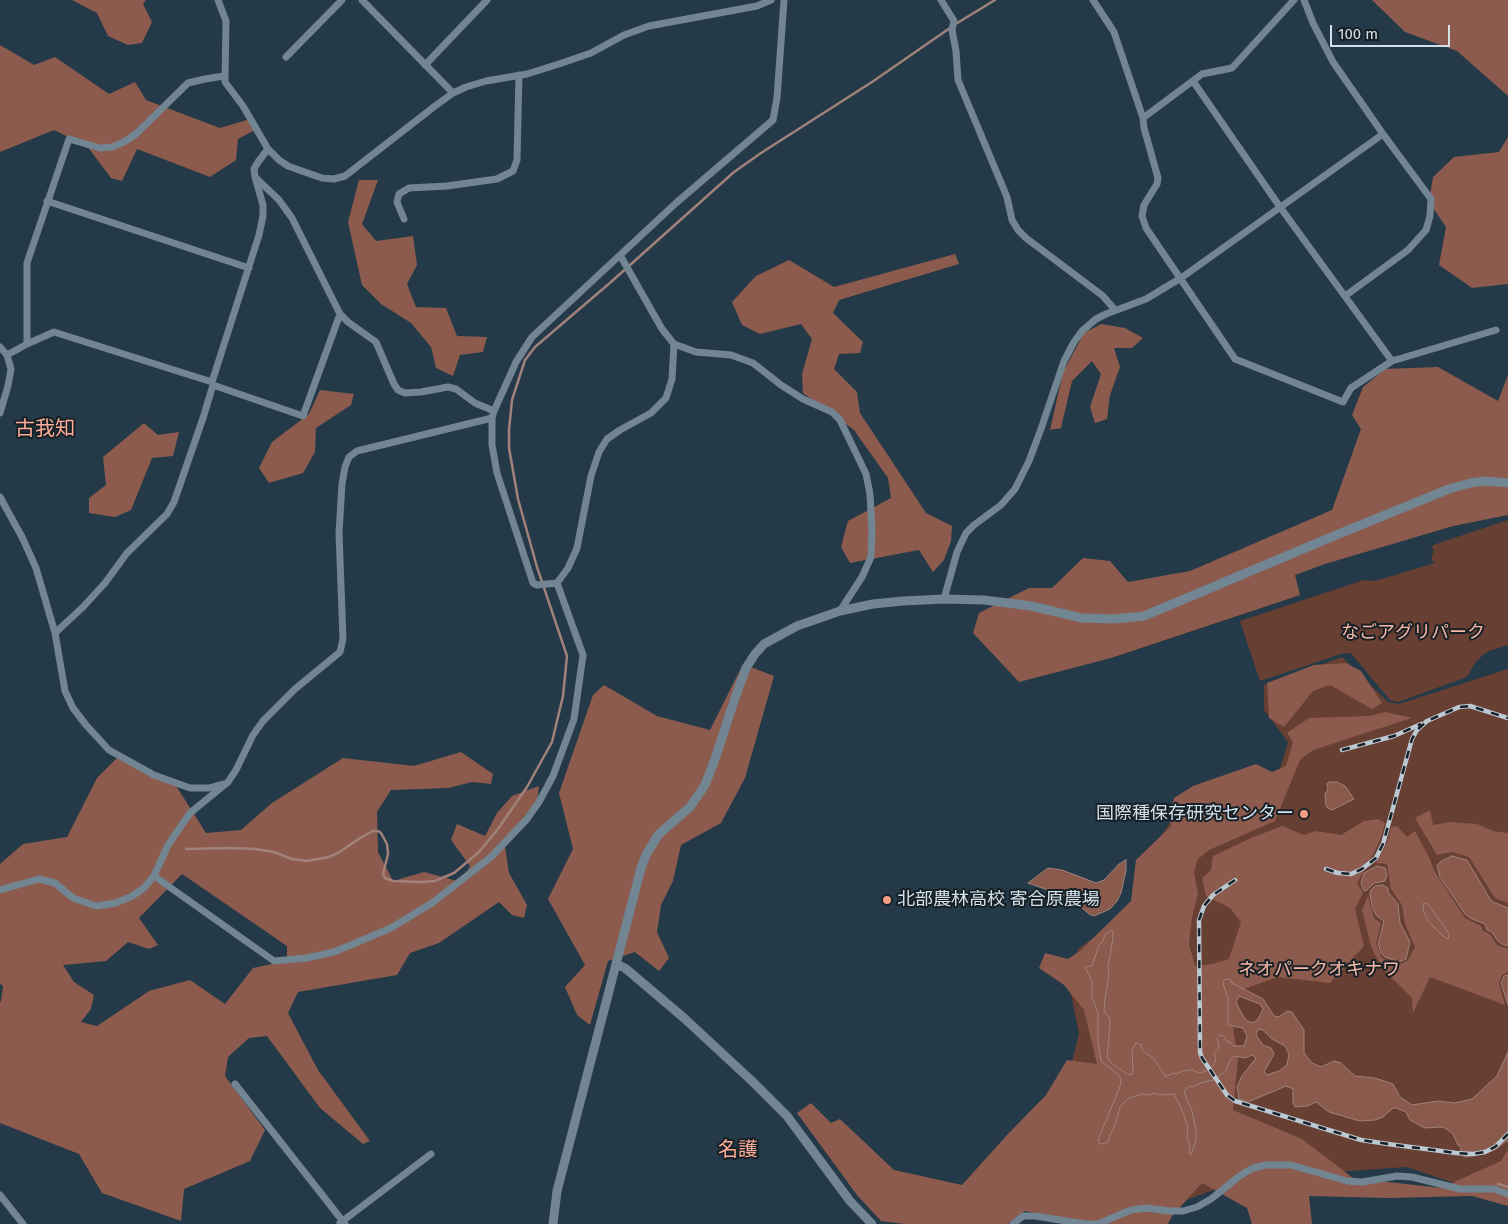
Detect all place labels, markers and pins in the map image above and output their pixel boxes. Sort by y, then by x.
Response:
place label: 国際種保存研究センター [1096,803,1294,825]
marker: 国際種保存研究センター [1298,808,1310,820]
place label: 北部農林高校 寄合原農場 [897,889,1100,911]
marker: 北部農林高校 寄合原農場 [881,894,893,906]

